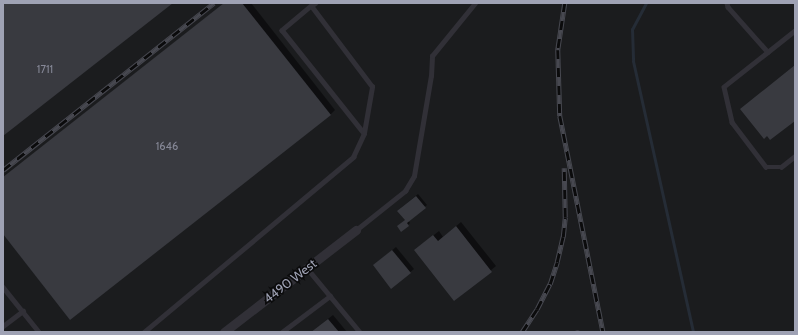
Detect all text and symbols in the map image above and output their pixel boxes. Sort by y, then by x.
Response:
house number: 1711 [37,62,53,76]
house number: 1646 [156,139,178,153]
street label: 4490 West [261,256,319,306]

